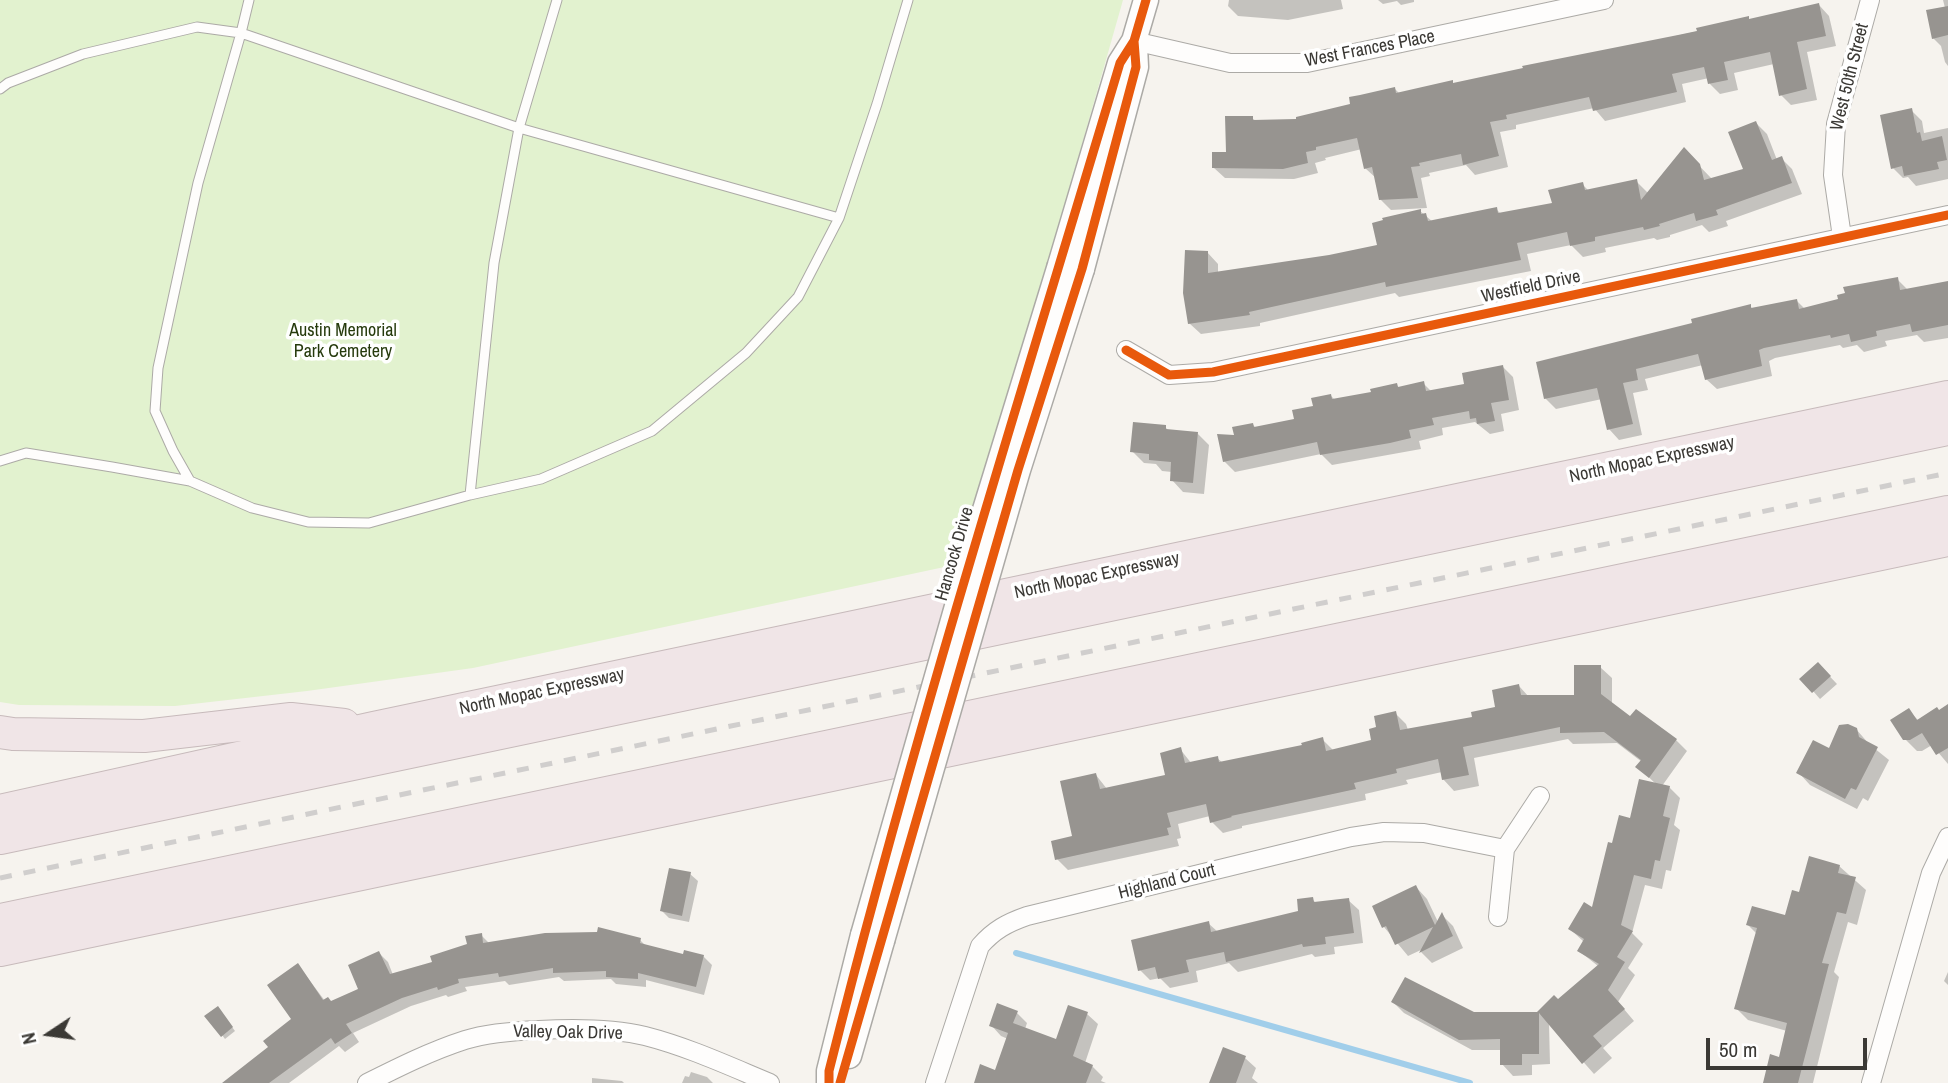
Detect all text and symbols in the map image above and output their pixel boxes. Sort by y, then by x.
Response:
street label: West 50th Street [1826,21,1874,133]
street label: West Frances Place [1303,26,1437,72]
street label: Westfield Drive [1480,266,1582,308]
park label: Austin Memorial Park Cemetery [289,320,397,362]
street label: North Mopac Expressway [1568,432,1736,488]
street label: Hancock Drive [931,505,979,603]
street label: North Mopac Expressway [1013,548,1181,604]
street label: North Mopac Expressway [458,664,626,720]
street label: Highland Court [1116,860,1218,904]
north arrow [14,999,84,1069]
street label: Valley Oak Drive [513,1021,623,1045]
scale bar [1710,1024,1871,1068]
text: N [15,1030,42,1047]
text: 50 m [1719,1035,1757,1064]

